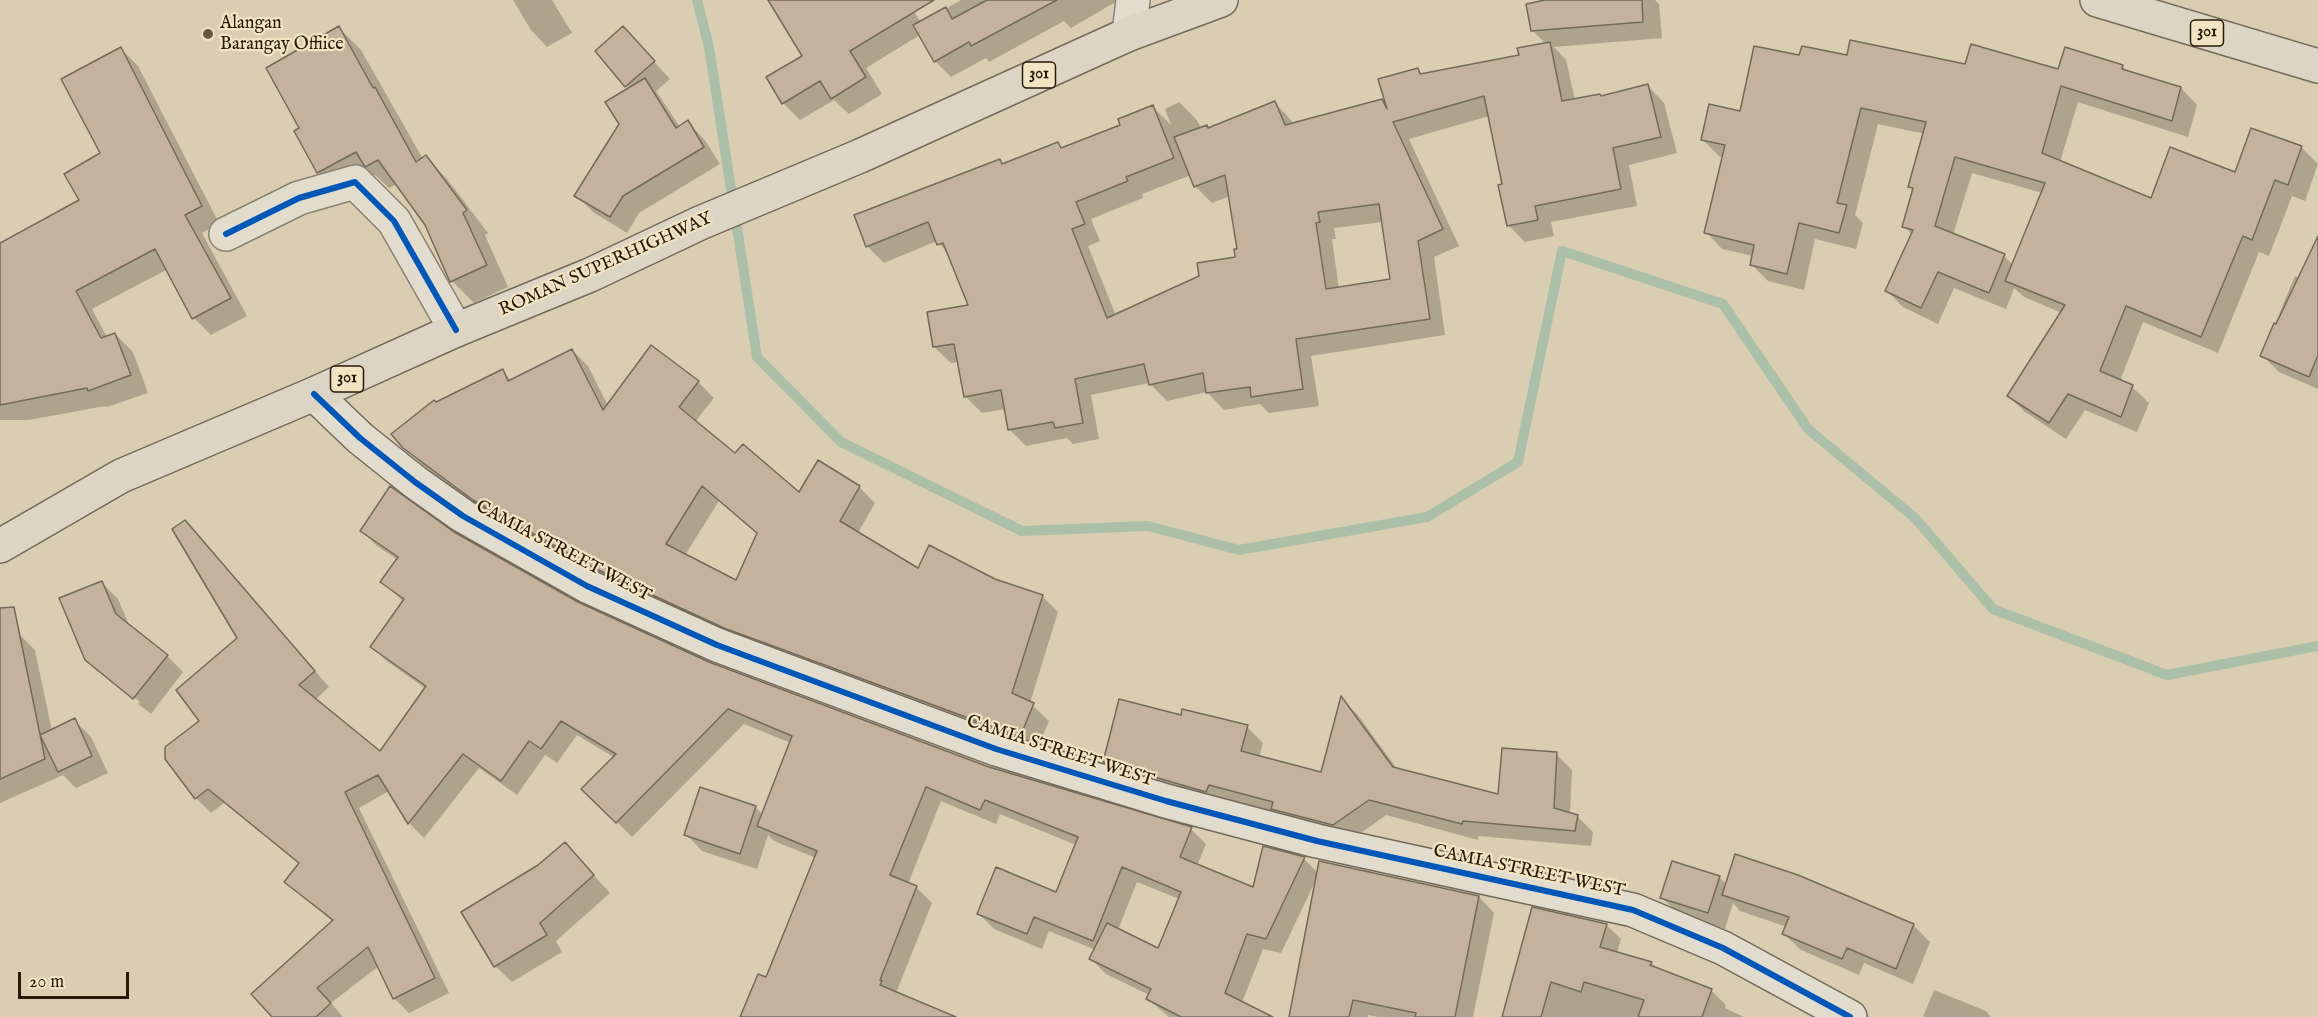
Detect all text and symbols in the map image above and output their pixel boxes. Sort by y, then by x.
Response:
place label: Alangan Barangay Offiice [220,13,344,56]
road number: 301 [2190,20,2224,46]
marker: Alangan Barangay Offiice [201,27,215,41]
road number: 301 [1022,62,1056,88]
street label: ROMAN SUPERHIGHWAY [496,208,716,322]
road number: 301 [330,366,364,392]
street label: CAMIA STREET WEST [472,497,654,607]
street label: CAMIA STREET WEST [964,712,1156,792]
street label: CAMIA STREET WEST [1431,841,1627,903]
scale bar [21,960,132,998]
text: 20 m [29,971,64,994]

